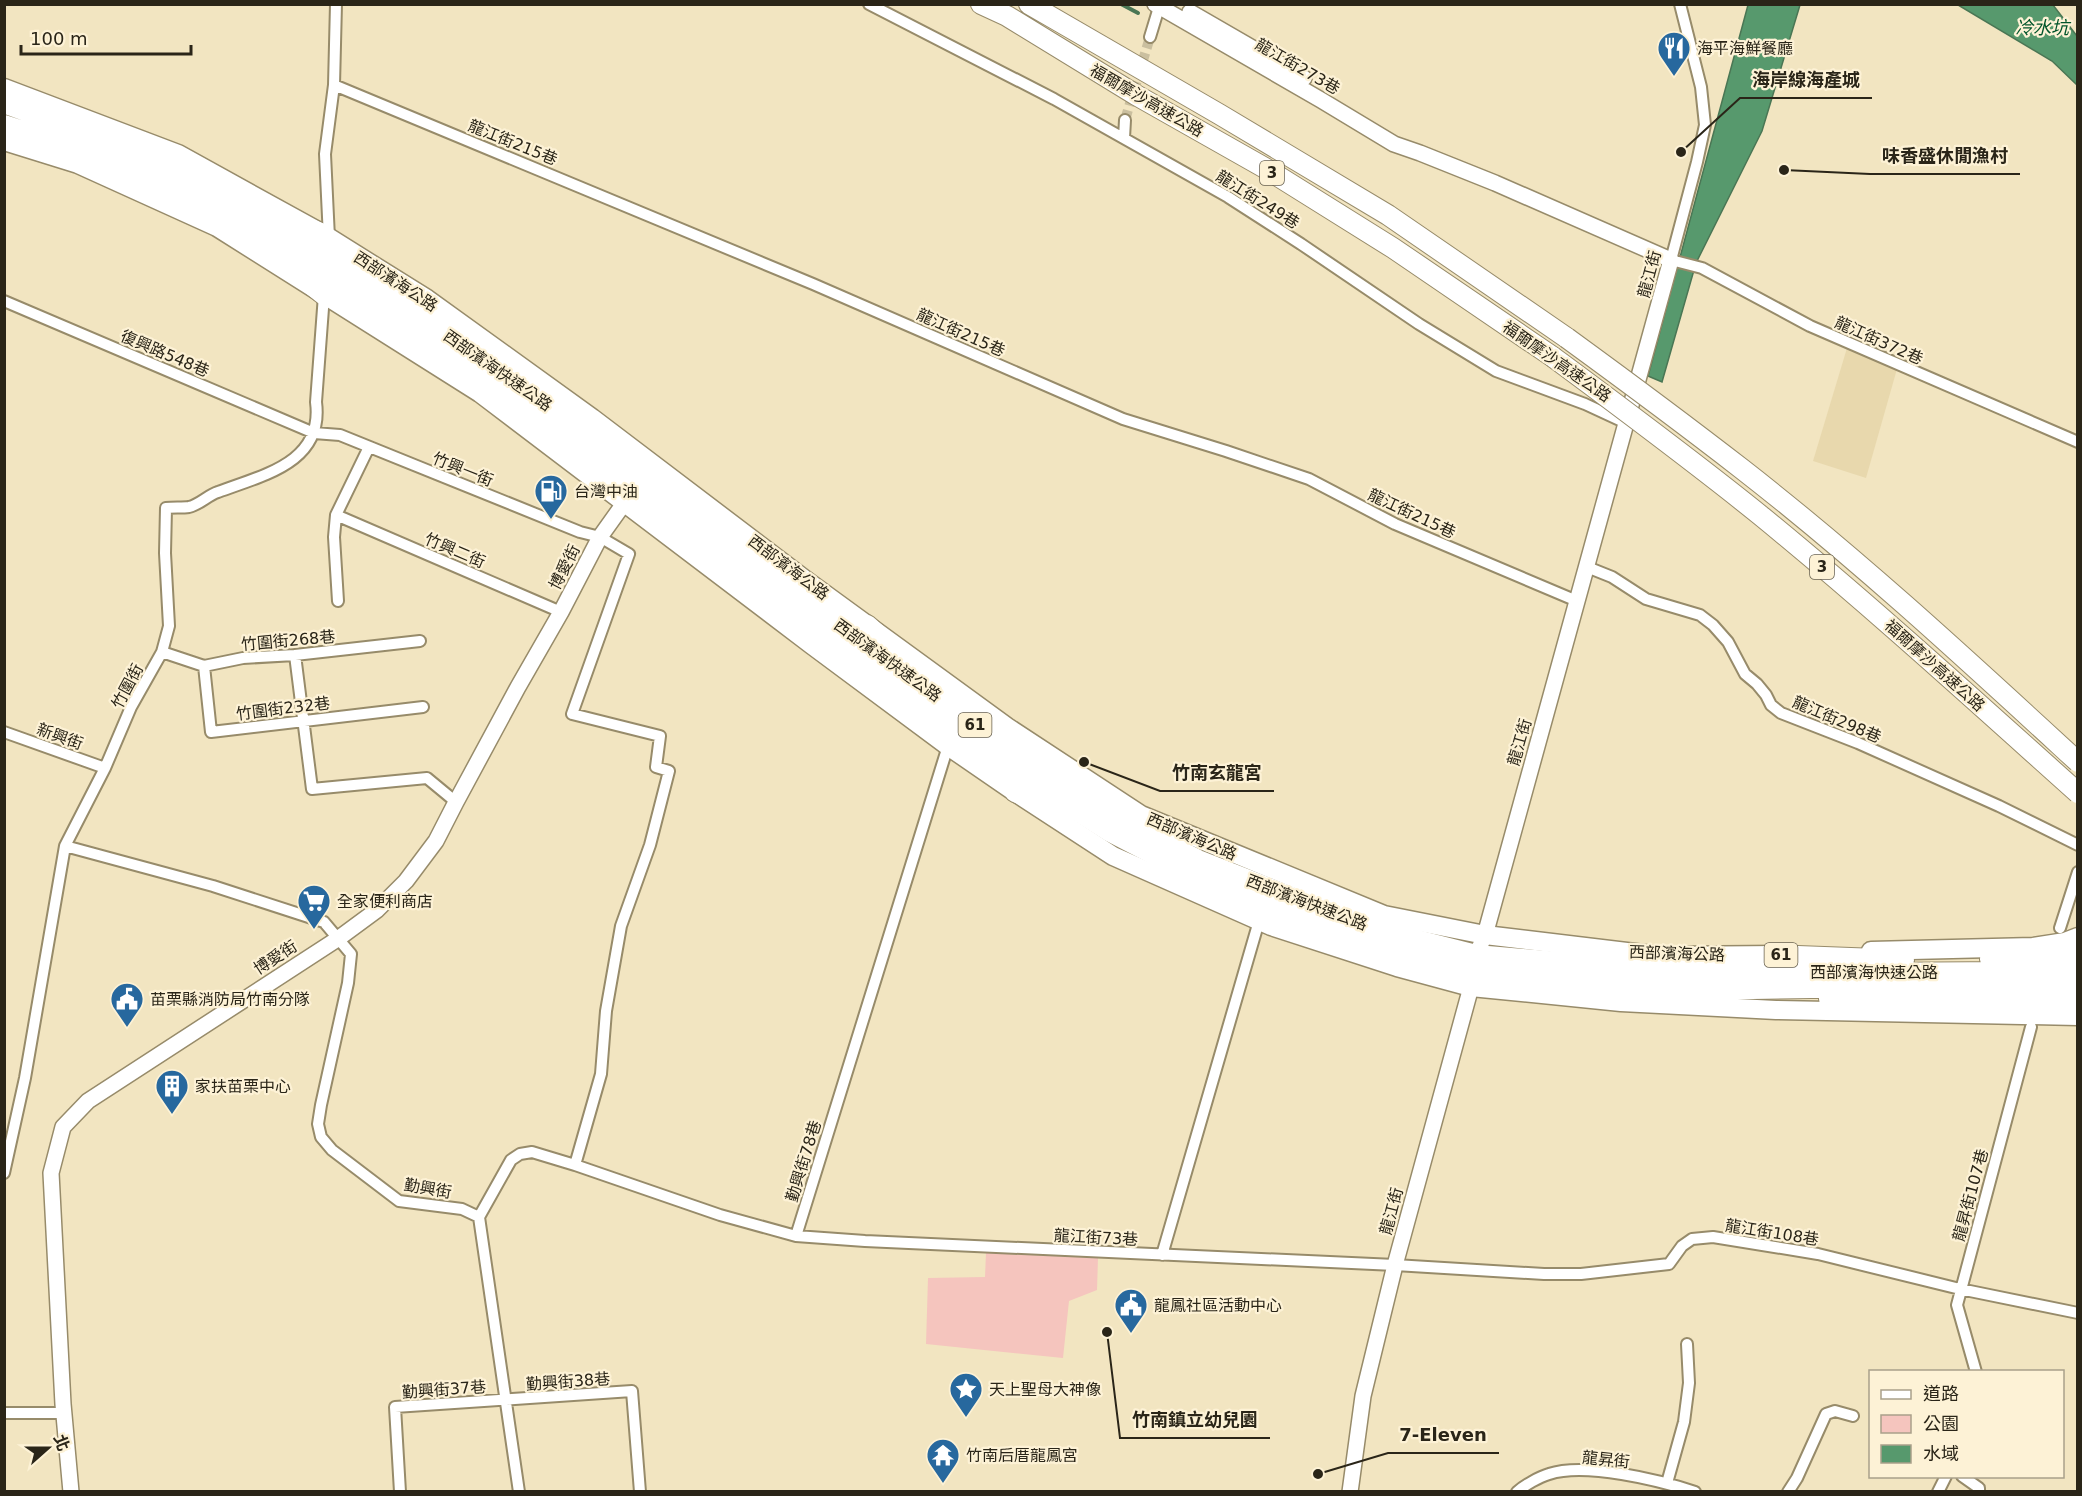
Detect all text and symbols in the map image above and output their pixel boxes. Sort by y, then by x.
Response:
water label: 冷水坑 [2015,17,2072,38]
scale bar [21,18,190,56]
text: 100 m [30,28,88,49]
restaurant icon: 海平海鮮餐廳 [1656,30,1692,77]
street label: 龍江街273巷 [1252,35,1343,98]
place label: 海平海鮮餐廳 [1697,39,1793,58]
street label: 福爾摩沙高速公路 [1087,60,1207,141]
callout: 海岸線海產城 [1740,62,1872,98]
text: 海岸線海產城 [1752,69,1860,90]
street label: 龍江街215巷 [465,116,560,169]
callout: 味香盛休閒漁村 [1870,138,2020,174]
text: 味香盛休閒漁村 [1882,145,2008,166]
road number: 3 [1260,161,1284,185]
street label: 龍江街249巷 [1213,166,1303,233]
street label: 西部濱海公路 [350,247,441,316]
street label: 龍江街 [1634,248,1665,300]
street label: 龍江街215巷 [914,305,1008,360]
street label: 龍江街372巷 [1832,313,1926,368]
street label: 福爾摩沙高速公路 [1499,317,1615,406]
street label: 復興路548巷 [118,326,212,381]
street label: 西部濱海快速公路 [440,326,556,415]
street label: 竹興一街 [430,449,496,490]
fuel station icon: 台灣中油 [533,473,569,520]
place label: 台灣中油 [574,482,638,501]
street label: 龍江街215巷 [1365,485,1459,542]
street label: 竹興二街 [422,529,488,572]
street label: 西部濱海公路 [745,531,833,604]
street label: 博愛街 [545,542,584,593]
road number: 3 [1810,555,1834,579]
street label: 西部濱海快速公路 [830,615,945,706]
street label: 福爾摩沙高速公路 [1881,615,1989,715]
street label: 竹圍街268巷 [240,627,336,654]
street label: 竹圍街 [108,661,147,712]
street label: 龍江街298巷 [1790,692,1884,747]
street label: 竹圍街232巷 [235,693,331,724]
road number: 61 [958,713,992,737]
street label: 龍江街 [1504,716,1535,768]
street label: 新興街 [34,719,86,754]
callout: 竹南玄龍宮 [1160,755,1274,791]
text: 竹南玄龍宮 [1172,762,1262,783]
street label: 西部濱海公路 [1144,809,1240,864]
street label: 西部濱海快速公路 [1244,871,1370,934]
supermarket icon: 全家便利商店 [296,883,332,930]
place label: 全家便利商店 [337,892,433,911]
street label: 博愛街 [250,936,301,978]
street label: 西部濱海公路 [1629,942,1725,965]
road number: 61 [1764,943,1798,967]
street label: 西部濱海快速公路 [1810,963,1938,982]
public building icon: 苗栗縣消防局竹南分隊 [109,981,145,1028]
place label: 苗栗縣消防局竹南分隊 [150,990,310,1009]
building icon: 家扶苗栗中心 [154,1068,190,1115]
place label: 家扶苗栗中心 [195,1077,291,1096]
street label: 勤興街78巷 [782,1118,825,1204]
street label: 龍昇街107巷 [1949,1147,1992,1243]
street label: 勤興街 [403,1175,453,1202]
street label: 龍江街 [1376,1185,1407,1237]
street label: 龍江街108巷 [1724,1216,1820,1249]
street label: 龍江街73巷 [1053,1226,1139,1249]
public building icon: 龍鳳社區活動中心 [1113,1287,1149,1334]
place label: 龍鳳社區活動中心 [1154,1296,1282,1315]
street label: 勤興街38巷 [525,1369,611,1394]
legend [1869,1370,2064,1478]
place icon: 天上聖母大神像 [948,1371,984,1418]
street label: 勤興街37巷 [401,1377,487,1402]
place label: 天上聖母大神像 [989,1380,1101,1399]
text: 道路 [1923,1383,1959,1404]
callout: 竹南鎮立幼兒園 [1120,1402,1270,1438]
text: 竹南鎮立幼兒園 [1132,1409,1258,1430]
text: 公園 [1923,1413,1959,1434]
callout: 7-Eleven [1388,1417,1499,1453]
north arrow [18,1418,78,1478]
text: 7-Eleven [1399,1424,1487,1445]
text: 北 [50,1432,73,1454]
temple icon: 竹南后厝龍鳳宮 [925,1437,961,1484]
text: 水域 [1923,1443,1959,1464]
place label: 竹南后厝龍鳳宮 [966,1446,1078,1465]
street label: 龍昇街 [1581,1448,1631,1471]

